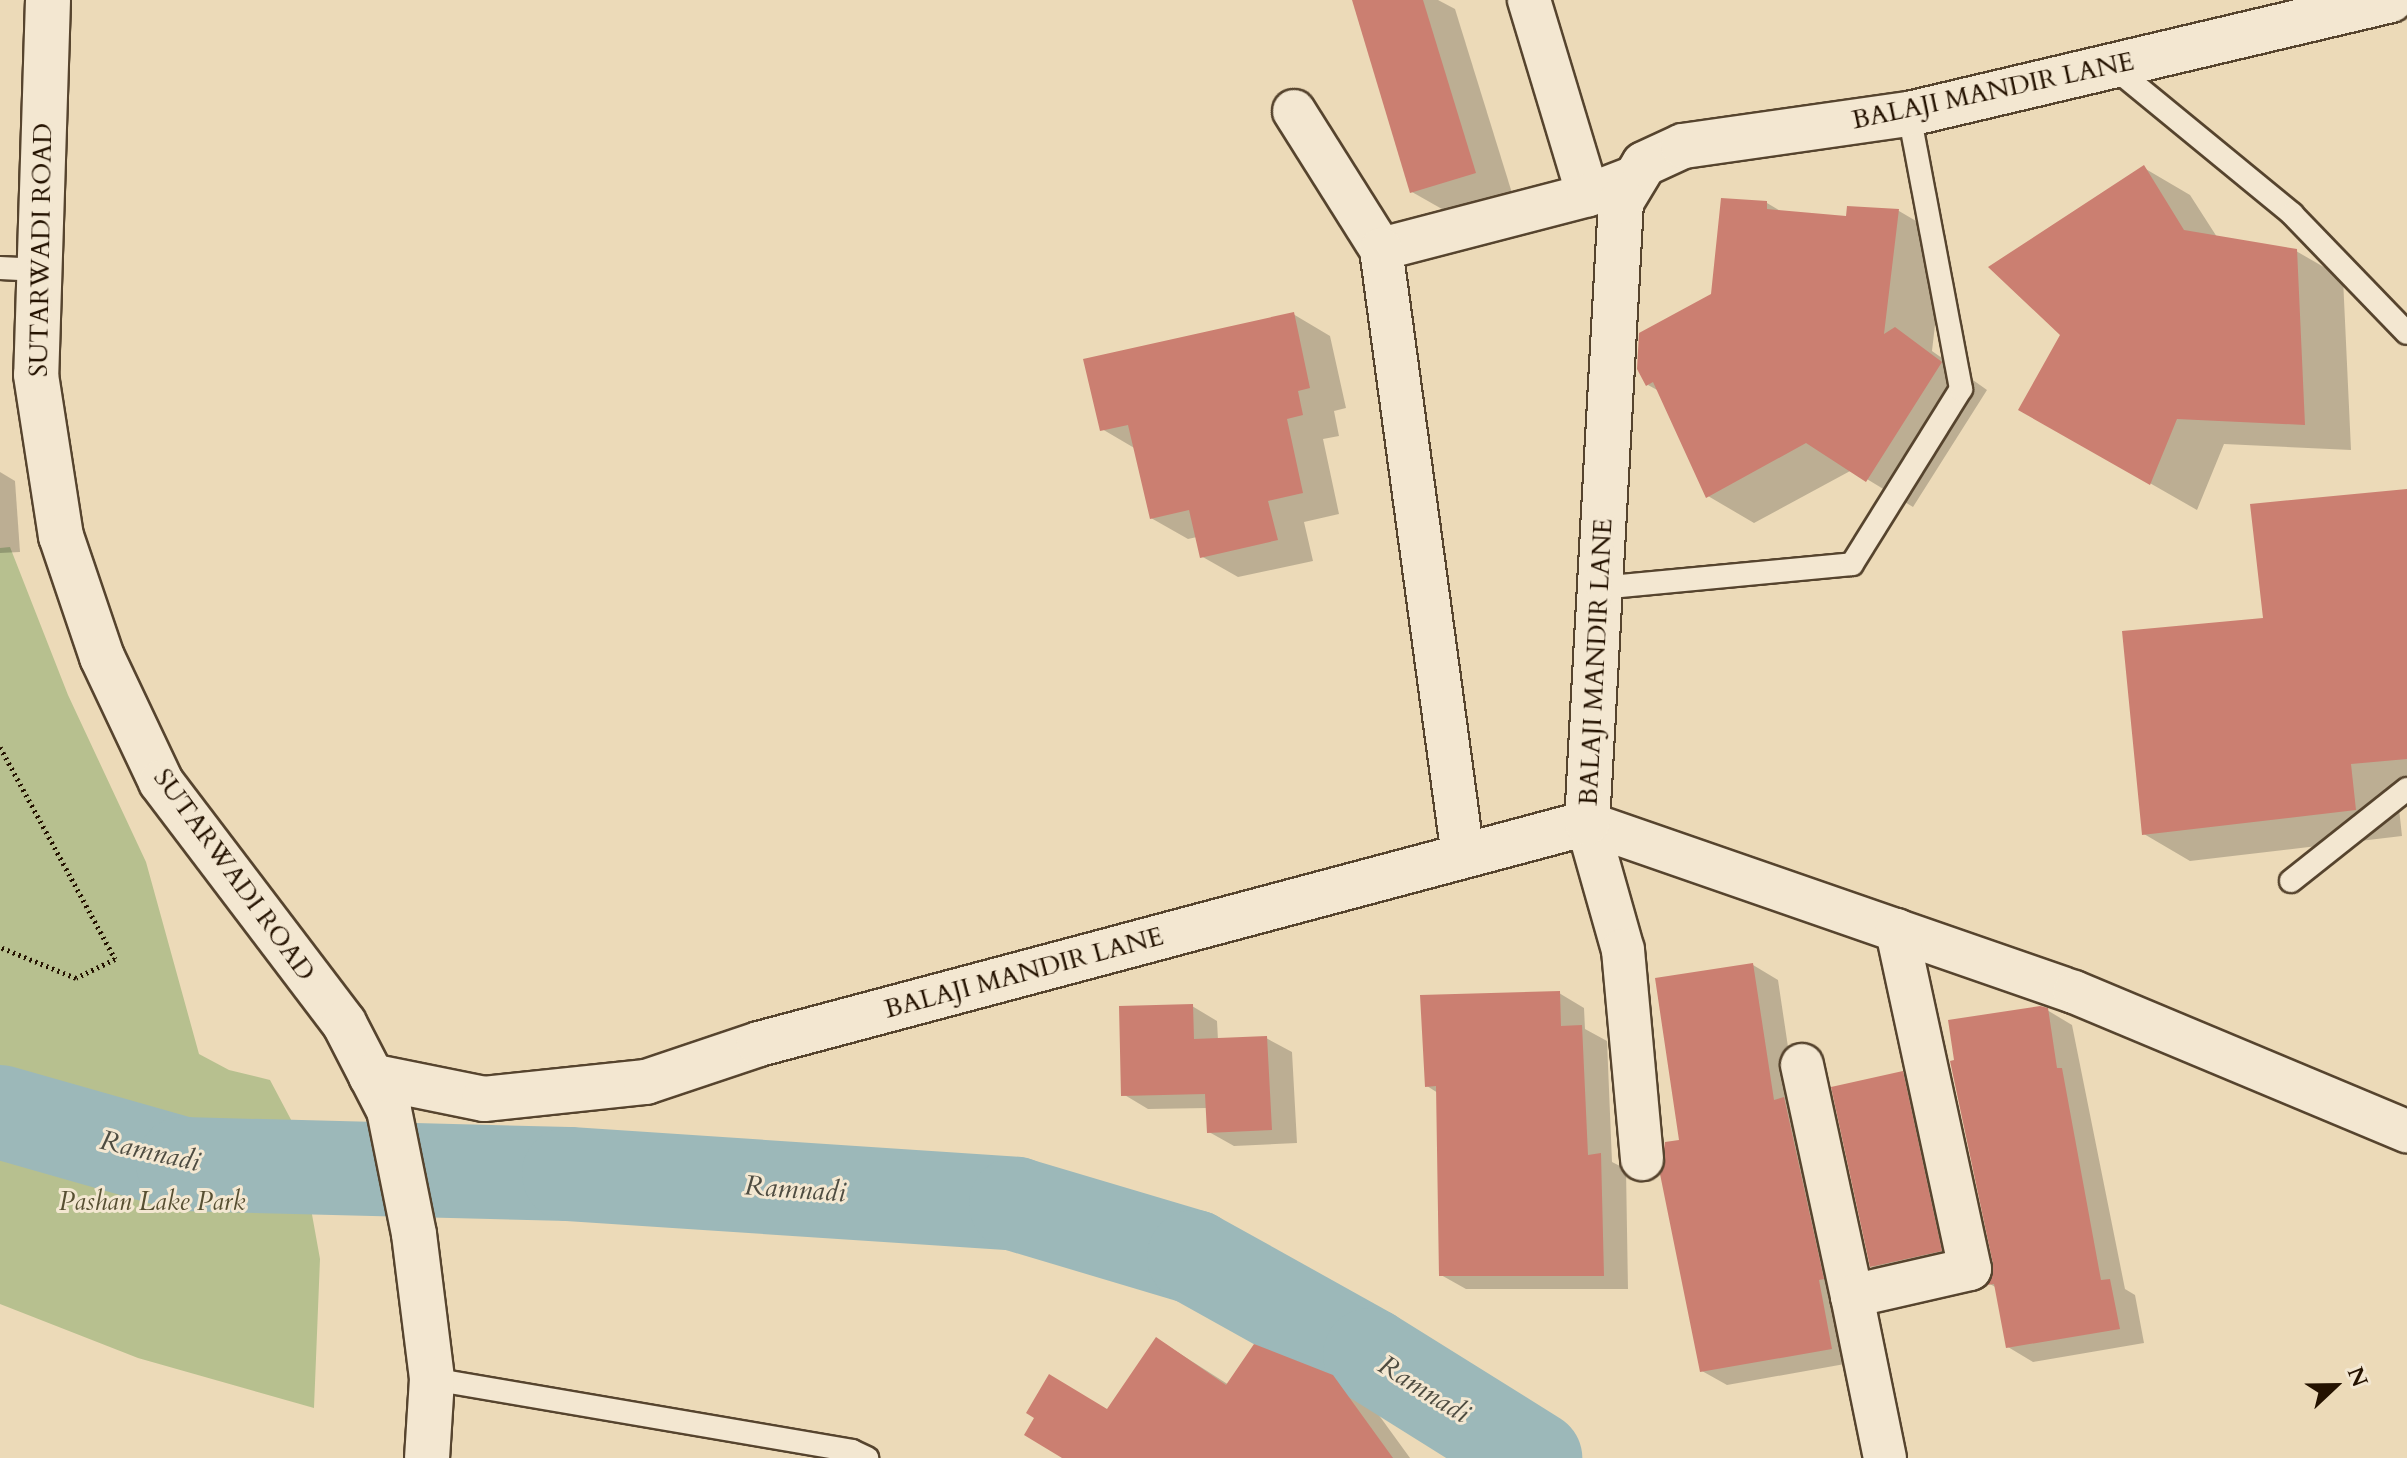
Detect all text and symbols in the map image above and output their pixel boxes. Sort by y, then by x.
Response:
street label: BALAJI MANDIR LANE [1849,46,2137,136]
street label: SUTARWADI ROAD [23,123,59,377]
street label: BALAJI MANDIR LANE [1573,518,1619,806]
street label: SUTARWADI ROAD [147,763,321,987]
street label: BALAJI MANDIR LANE [881,921,1167,1025]
water label: Ramnadi [97,1123,203,1179]
water label: Ramnadi [743,1169,847,1209]
park label: Pashan Lake Park [59,1186,245,1218]
north arrow [2295,1346,2375,1426]
water label: Ramnadi [1372,1348,1476,1430]
text: N [2340,1363,2375,1391]

